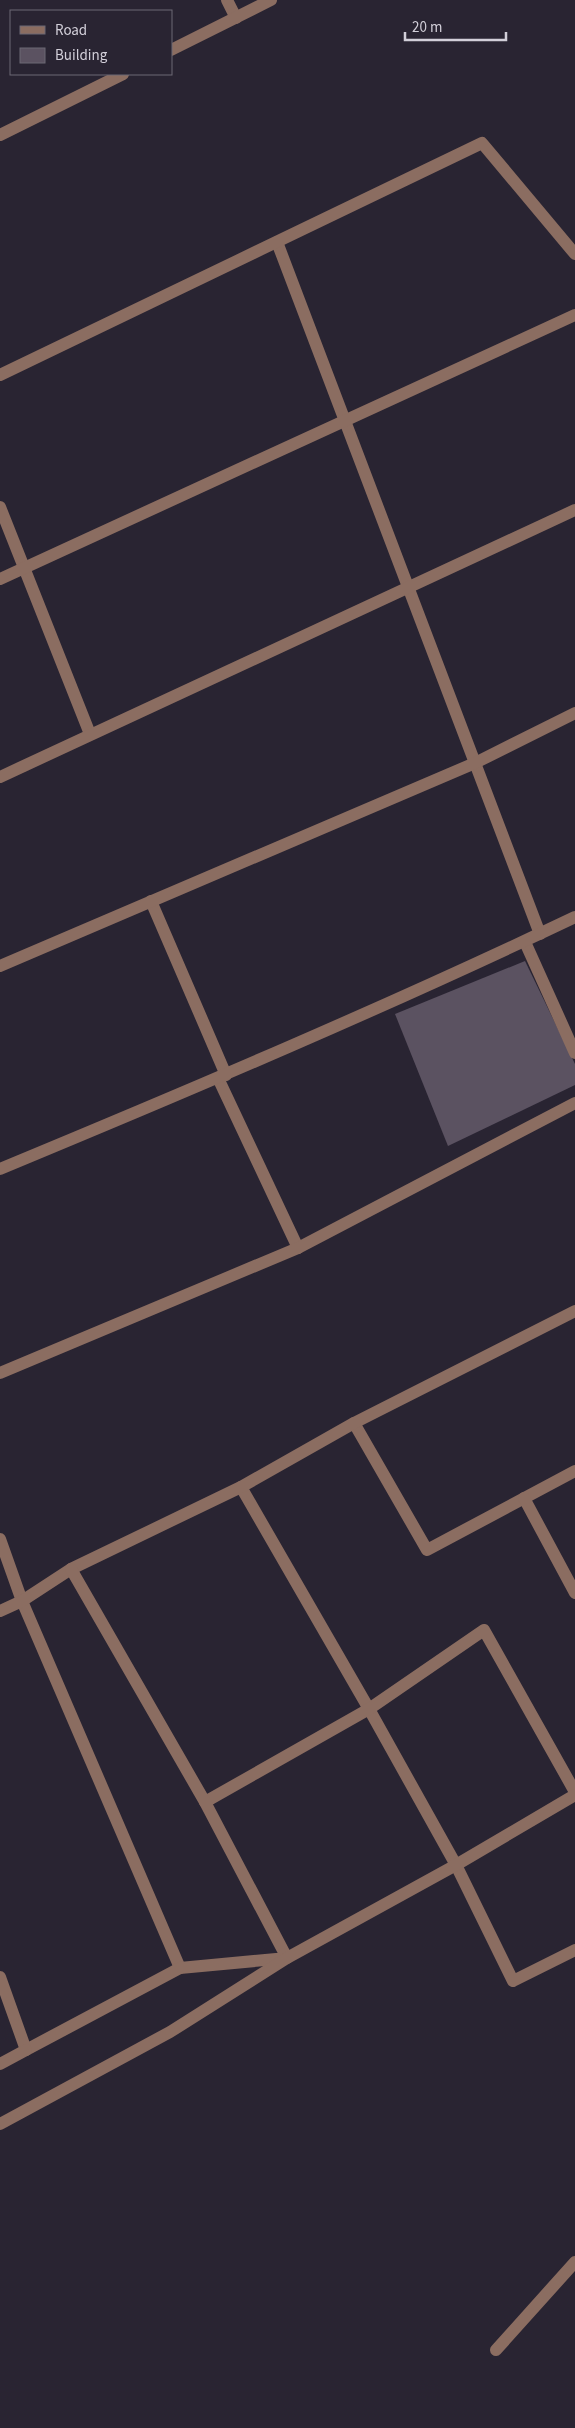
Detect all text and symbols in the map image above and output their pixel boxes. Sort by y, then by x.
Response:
legend [10,10,172,75]
scale bar [405,10,506,42]
text: 20 m [412,17,442,38]
text: Road [55,20,87,41]
text: Building [55,45,108,66]

